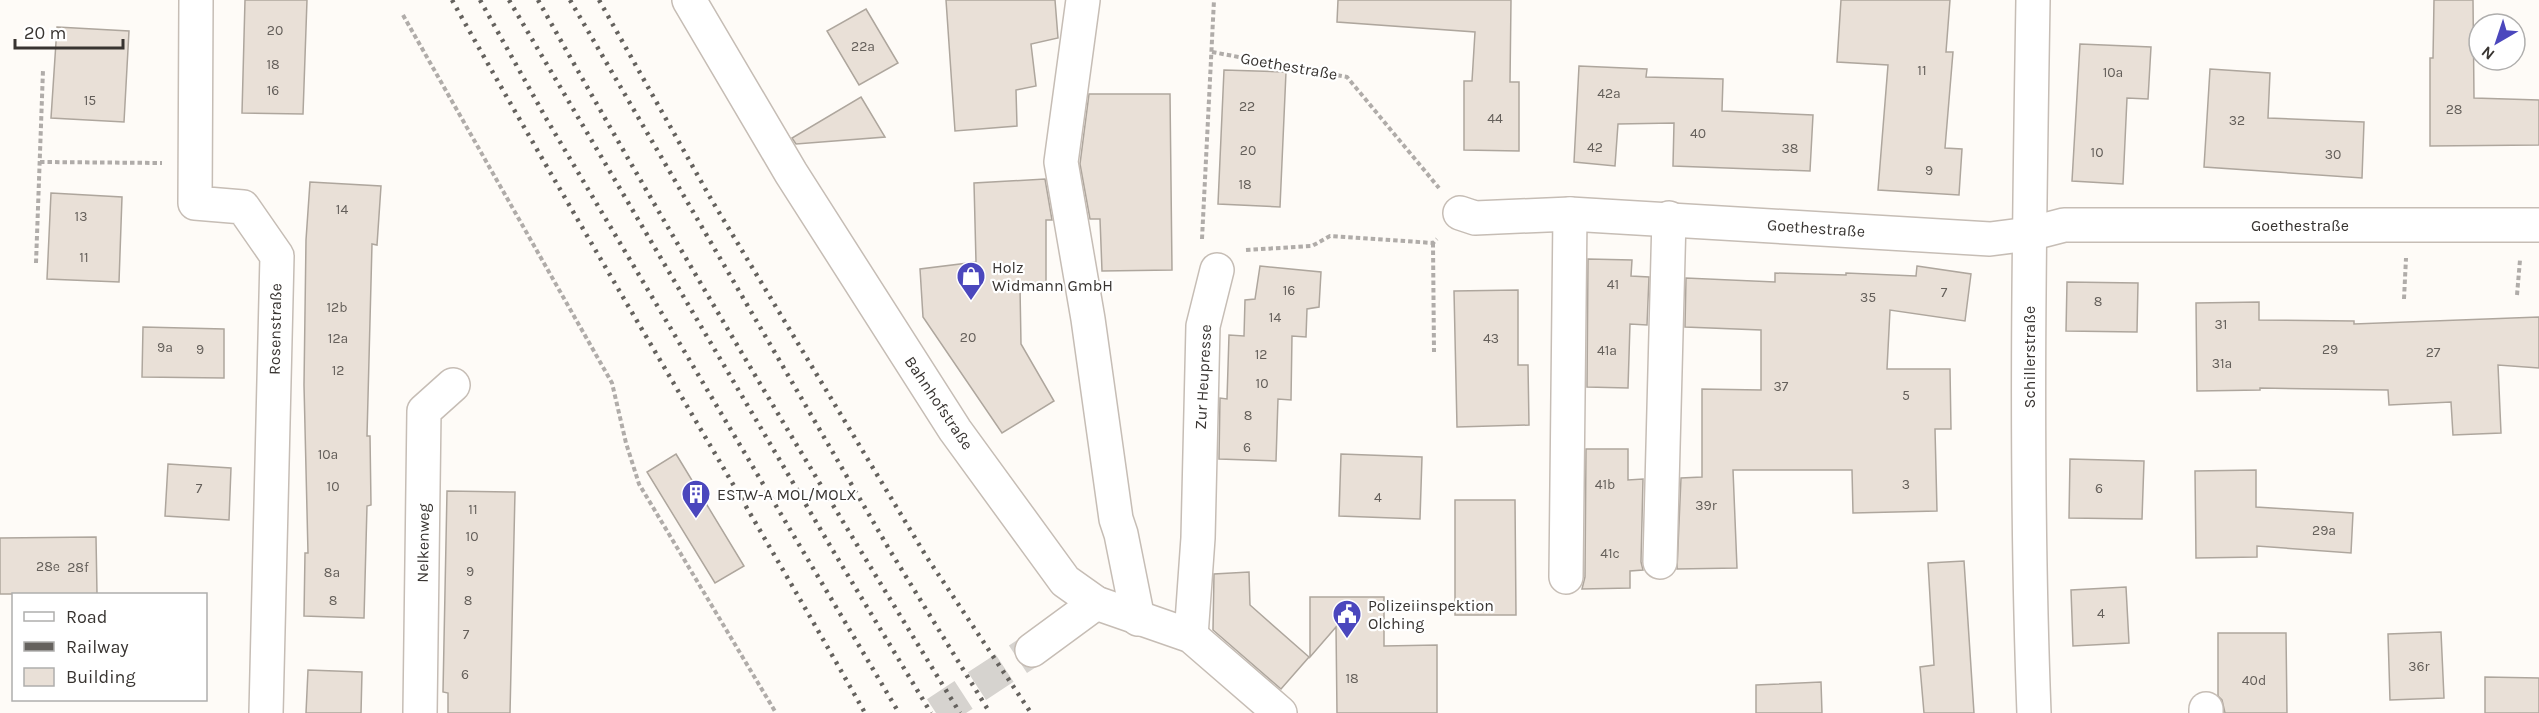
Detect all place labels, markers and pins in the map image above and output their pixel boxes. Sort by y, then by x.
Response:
place label: Holz Widmann GmbH [992,258,1113,295]
shop icon: Holz Widmann GmbH [955,260,987,302]
building icon: ESTW-A MOL/MOLX [680,478,712,520]
place label: ESTW-A MOL/MOLX [717,485,856,504]
place label: Polizeiinspektion Olching [1368,596,1494,633]
public building icon: Polizeiinspektion Olching [1331,598,1363,640]

